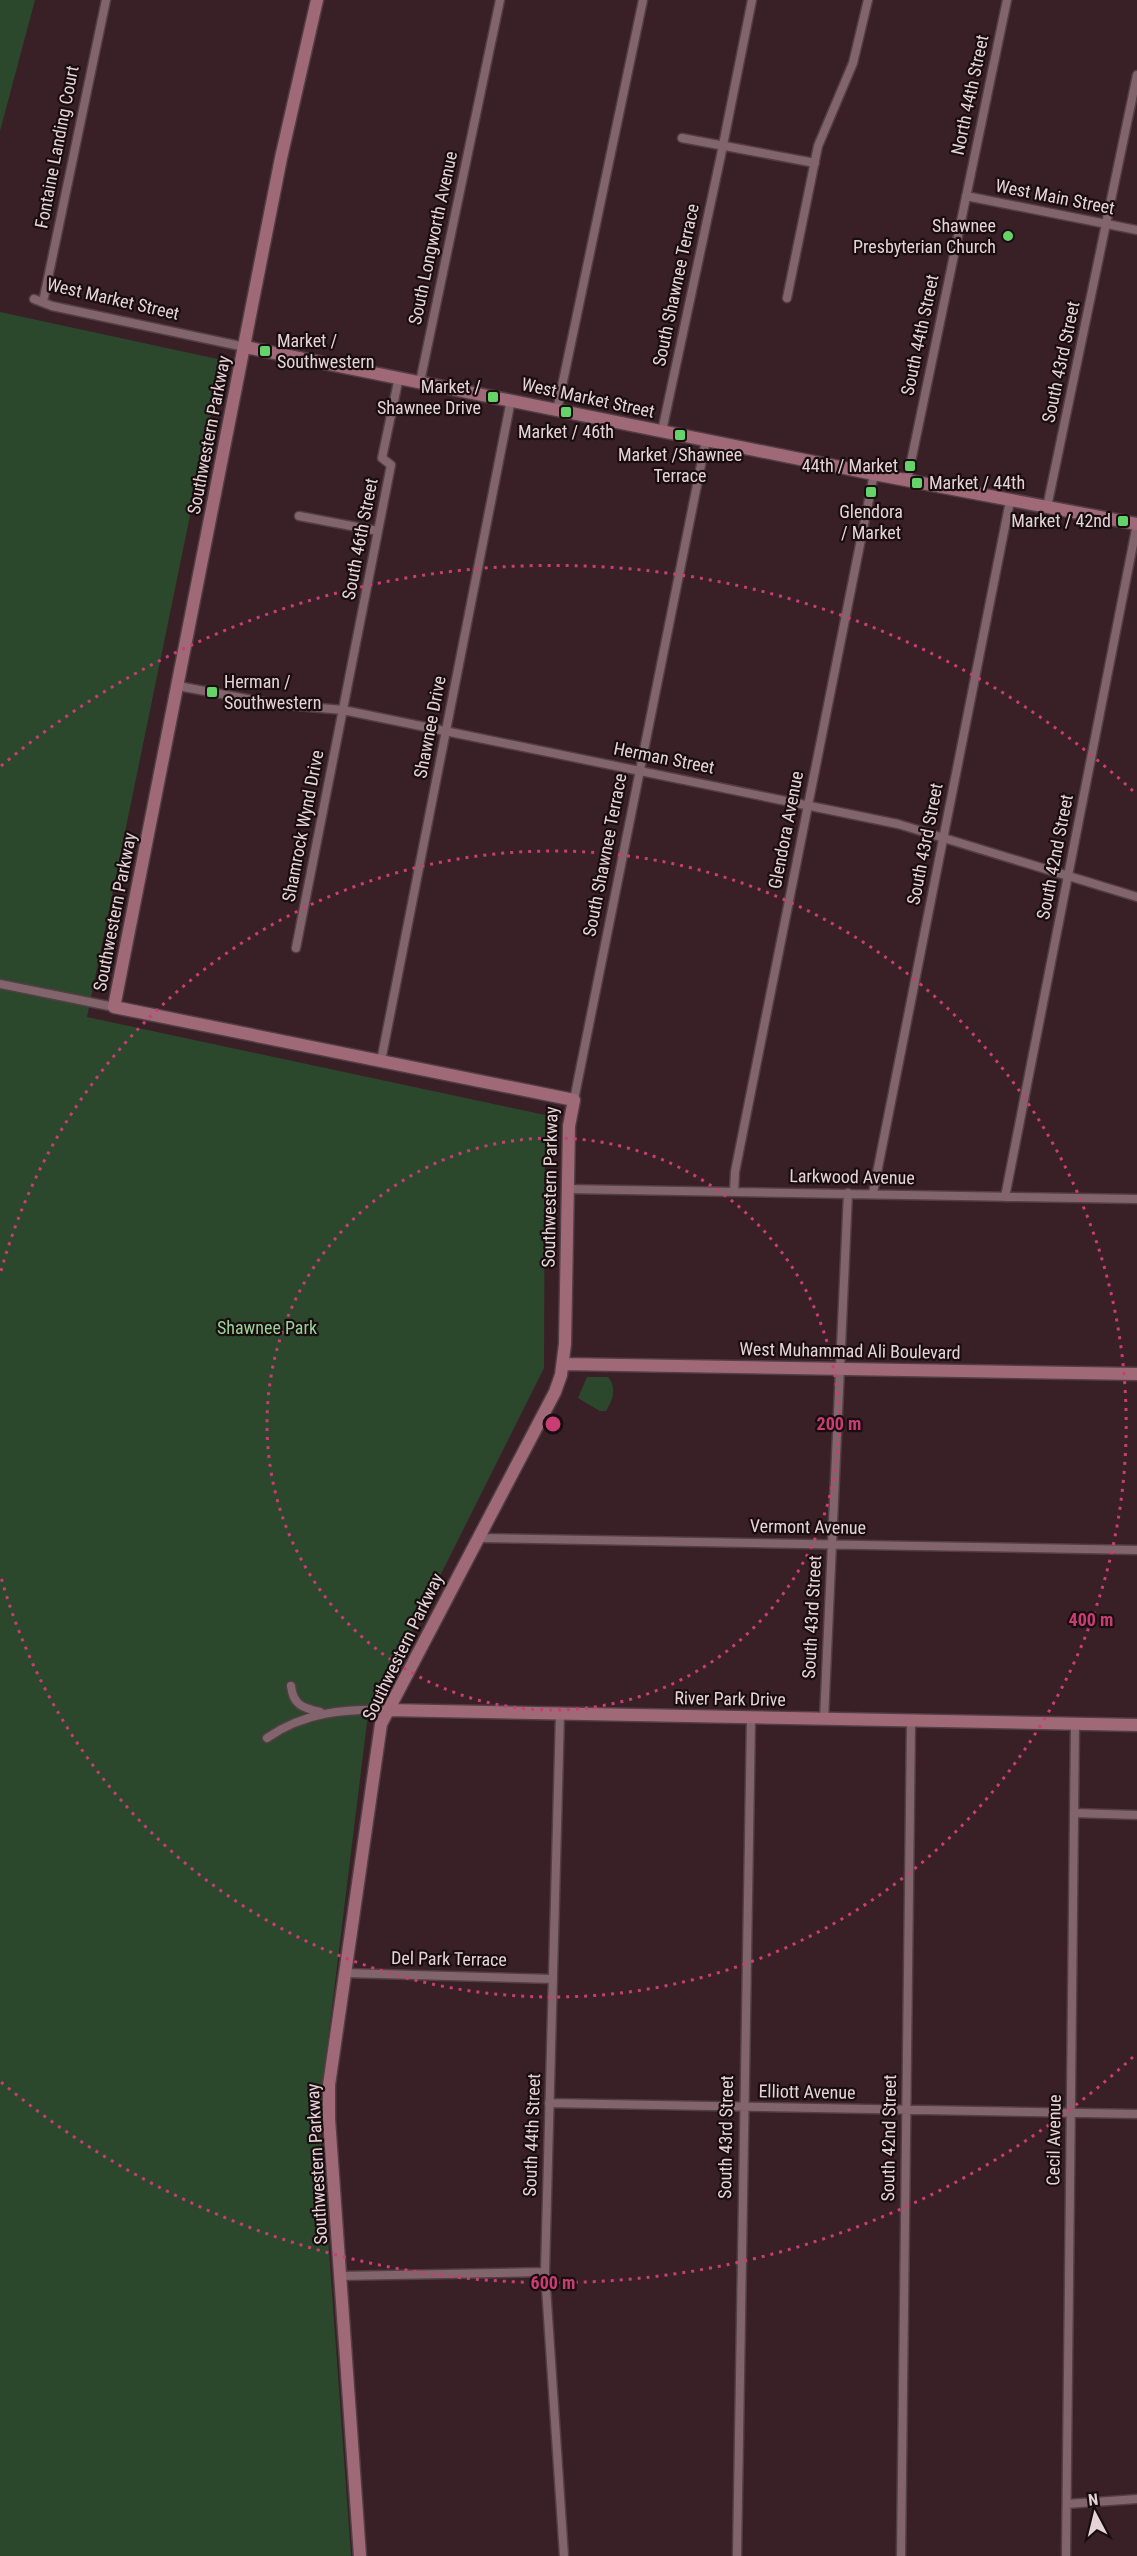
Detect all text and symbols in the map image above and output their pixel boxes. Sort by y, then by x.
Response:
street label: North 44th Street [947,33,993,157]
street label: Fontaine Landing Court [30,64,83,230]
street label: South Longworth Avenue [404,149,461,327]
street label: West Main Street [994,175,1116,218]
street label: South Shawnee Terrace [648,202,703,368]
place label: Shawnee Presbyterian Church [853,215,996,257]
marker: Shawnee Presbyterian Church [1001,229,1015,243]
street label: South 44th Street [896,272,943,397]
street label: West Market Street [45,273,181,324]
street label: South 43rd Street [1037,299,1084,425]
place label: Market / Southwestern [277,330,374,372]
marker: Market / Southwestern [258,344,272,358]
street label: Southwestern Parkway [183,353,234,516]
street label: West Market Street [520,373,656,422]
place label: Market / Shawnee Drive [377,376,481,418]
marker: Market / Shawnee Drive [486,390,500,404]
marker: Market / 46th [559,405,573,419]
place label: Market / 46th [518,421,614,442]
marker: Market /Shawnee Terrace [673,428,687,442]
place label: Market /Shawnee Terrace [618,444,742,486]
place label: 44th / Market [802,455,898,476]
marker: 44th / Market [903,459,917,473]
place label: Market / 44th [929,472,1025,493]
street label: South 46th Street [337,476,382,601]
marker: Market / 44th [910,476,924,490]
marker: Glendora / Market [864,485,878,499]
place label: Glendora / Market [839,501,903,543]
place label: Market / 42nd [1011,510,1111,531]
marker: Market / 42nd [1116,514,1130,528]
place label: Herman / Southwestern [224,671,321,713]
street label: Shawnee Drive [409,674,450,780]
marker: Herman / Southwestern [205,685,219,699]
street label: Herman Street [612,737,716,778]
street label: Shamrock Wynd Drive [278,748,328,904]
street label: Glendora Avenue [764,769,807,891]
street label: South Shawnee Terrace [578,771,631,938]
street label: South 43rd Street [902,781,947,907]
street label: South 42nd Street [1032,793,1077,921]
street label: Southwestern Parkway [89,830,140,993]
street label: Southwestern Parkway [538,1106,561,1268]
street label: Larkwood Avenue [789,1165,915,1188]
park label: Shawnee Park [217,1317,317,1338]
street label: West Muhammad Ali Boulevard [739,1338,961,1363]
text: 200 m [817,1413,861,1434]
centre of rings [543,1414,563,1434]
street label: Vermont Avenue [750,1515,866,1538]
street label: South 43rd Street [798,1555,825,1679]
street label: Southwestern Parkway [358,1569,448,1724]
text: 400 m [1069,1609,1113,1630]
street label: River Park Drive [674,1687,786,1710]
street label: Del Park Terrace [391,1947,507,1970]
street label: South 44th Street [519,2073,544,2197]
street label: South 42nd Street [877,2074,900,2202]
street label: South 43rd Street [714,2075,737,2199]
street label: Elliott Avenue [758,2080,856,2103]
street label: Southwestern Parkway [302,2082,331,2245]
street label: Cecil Avenue [1042,2094,1065,2186]
text: 600 m [531,2272,575,2293]
north arrow [1065,2484,1125,2544]
text: N [1087,2490,1099,2510]

